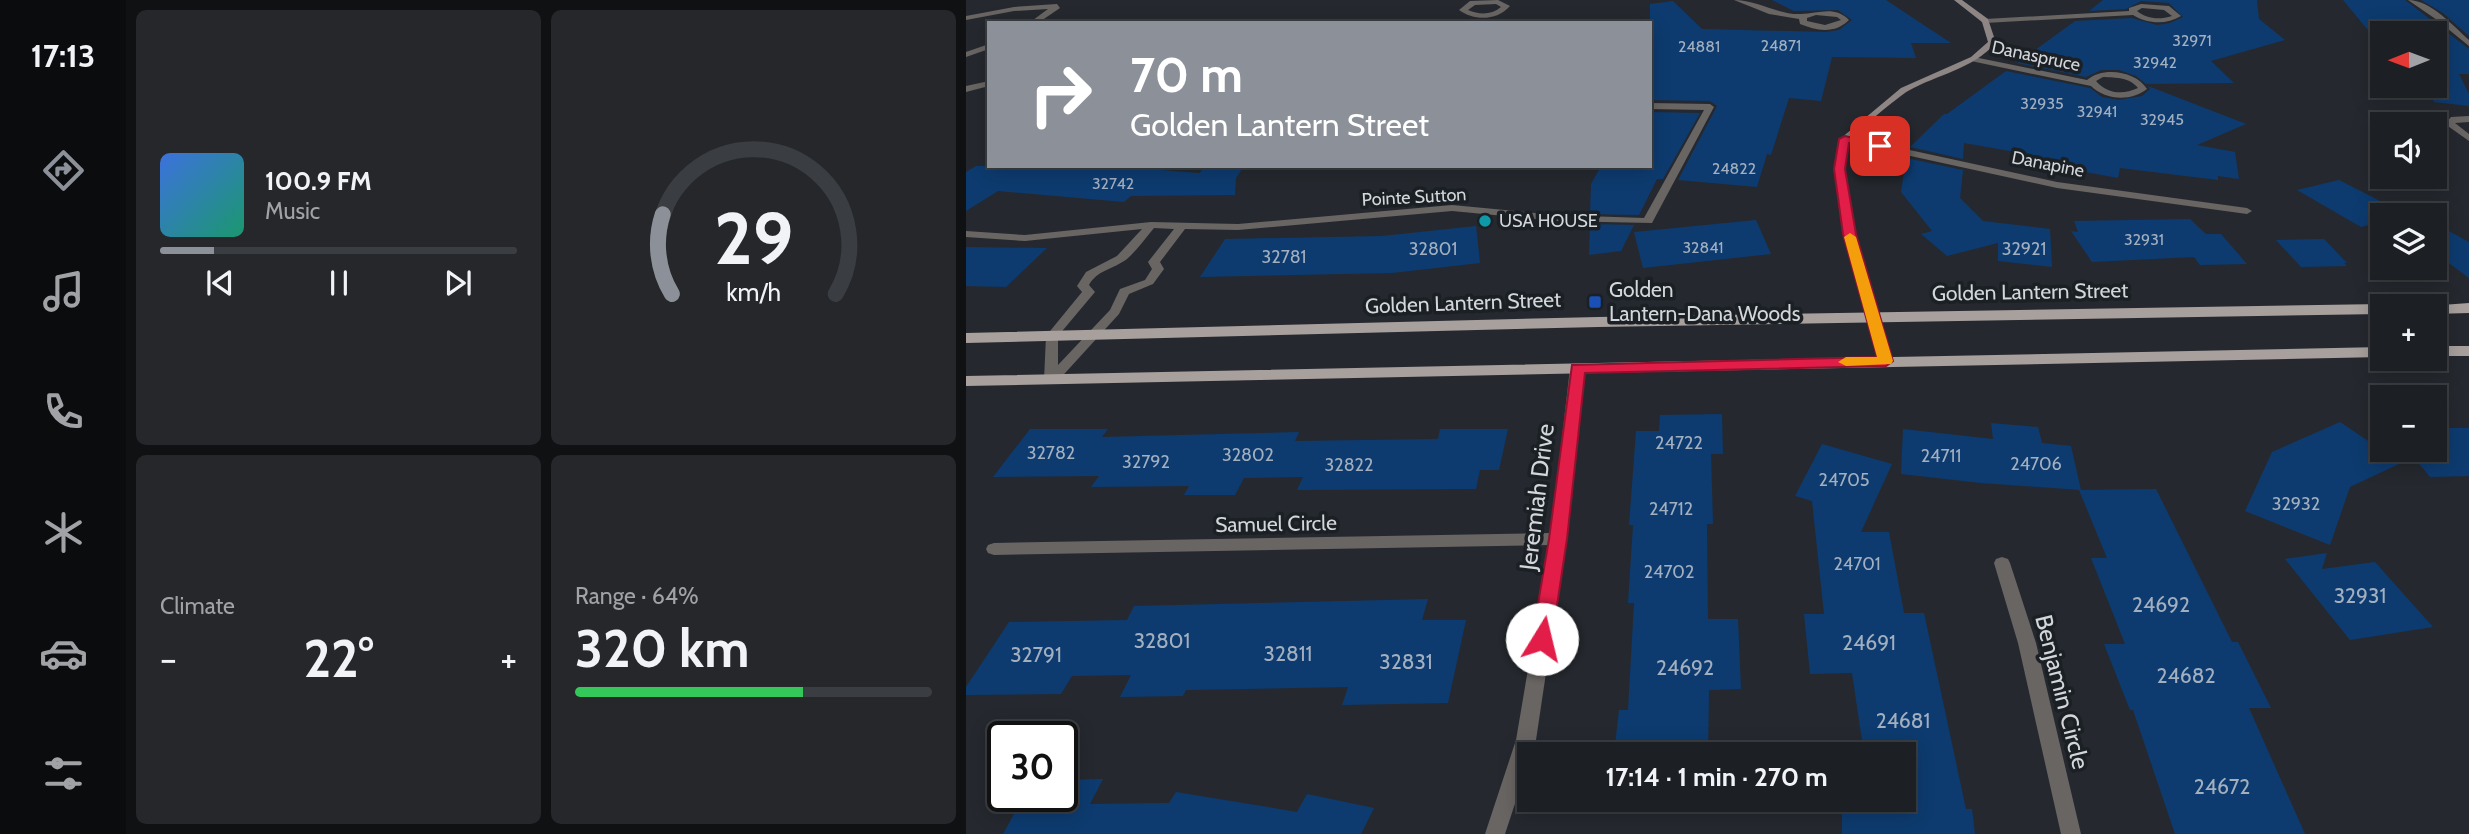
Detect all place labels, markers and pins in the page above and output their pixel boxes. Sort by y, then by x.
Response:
pin [1850,116,1910,176]
place label: USA HOUSE [1499,210,1598,232]
marker: USA HOUSE [1477,213,1493,229]
place label: Golden Lantern-Dana Woods [1609,277,1801,326]
marker: Golden Lantern-Dana Woods [1587,294,1603,310]

